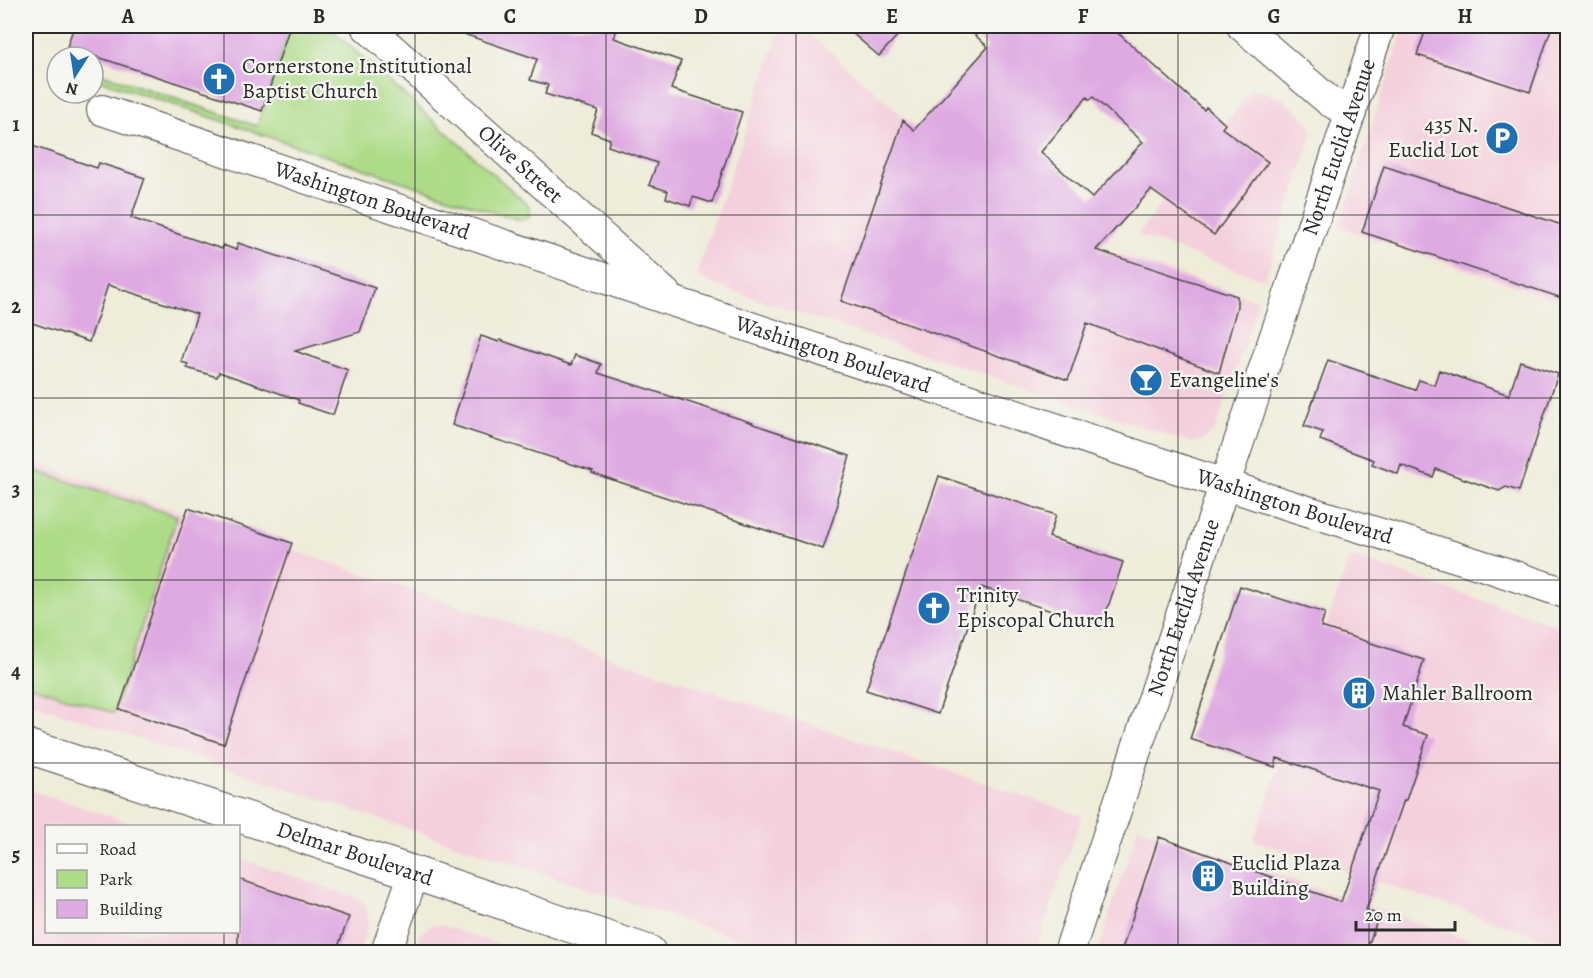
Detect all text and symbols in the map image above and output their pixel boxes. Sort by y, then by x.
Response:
text: A [121,3,135,30]
text: B [313,3,325,30]
text: C [504,3,516,30]
text: D [694,3,708,30]
text: E [886,3,898,30]
text: F [1078,3,1089,30]
text: G [1267,3,1281,30]
text: H [1458,3,1473,30]
north arrow [45,45,105,105]
place label: Cornerstone Institutional Baptist Church [242,51,472,106]
street label: North Euclid Avenue [1295,54,1383,240]
church icon: Cornerstone Institutional Baptist Church [201,61,237,97]
text: N [64,77,80,101]
place label: 435 N. Euclid Lot [1388,110,1479,165]
text: 1 [12,111,20,138]
street label: Olive Street [471,118,569,210]
parking icon: 435 N. Euclid Lot [1484,120,1520,156]
street label: Washington Boulevard [270,154,474,247]
text: 2 [11,293,21,320]
street label: Washington Boulevard [731,308,935,401]
bar icon: Evangeline's [1128,362,1164,398]
place label: Evangeline's [1169,365,1279,395]
street label: Washington Boulevard [1192,461,1397,552]
text: 3 [12,476,20,503]
street label: North Euclid Avenue [1140,515,1227,700]
place label: Trinity Episcopal Church [957,580,1115,635]
church icon: Trinity Episcopal Church [916,590,952,626]
text: 4 [11,658,21,685]
building icon: Mahler Ballroom [1341,675,1377,711]
place label: Mahler Ballroom [1382,678,1533,708]
street label: Delmar Boulevard [273,814,437,893]
legend [45,825,240,933]
text: Road [99,837,137,861]
text: 5 [12,841,20,868]
place label: Euclid Plaza Building [1231,848,1341,903]
building icon: Euclid Plaza Building [1190,858,1226,894]
text: Park [99,867,133,891]
scale bar [1356,894,1455,932]
text: Building [99,897,163,921]
text: 20 m [1365,903,1402,927]

